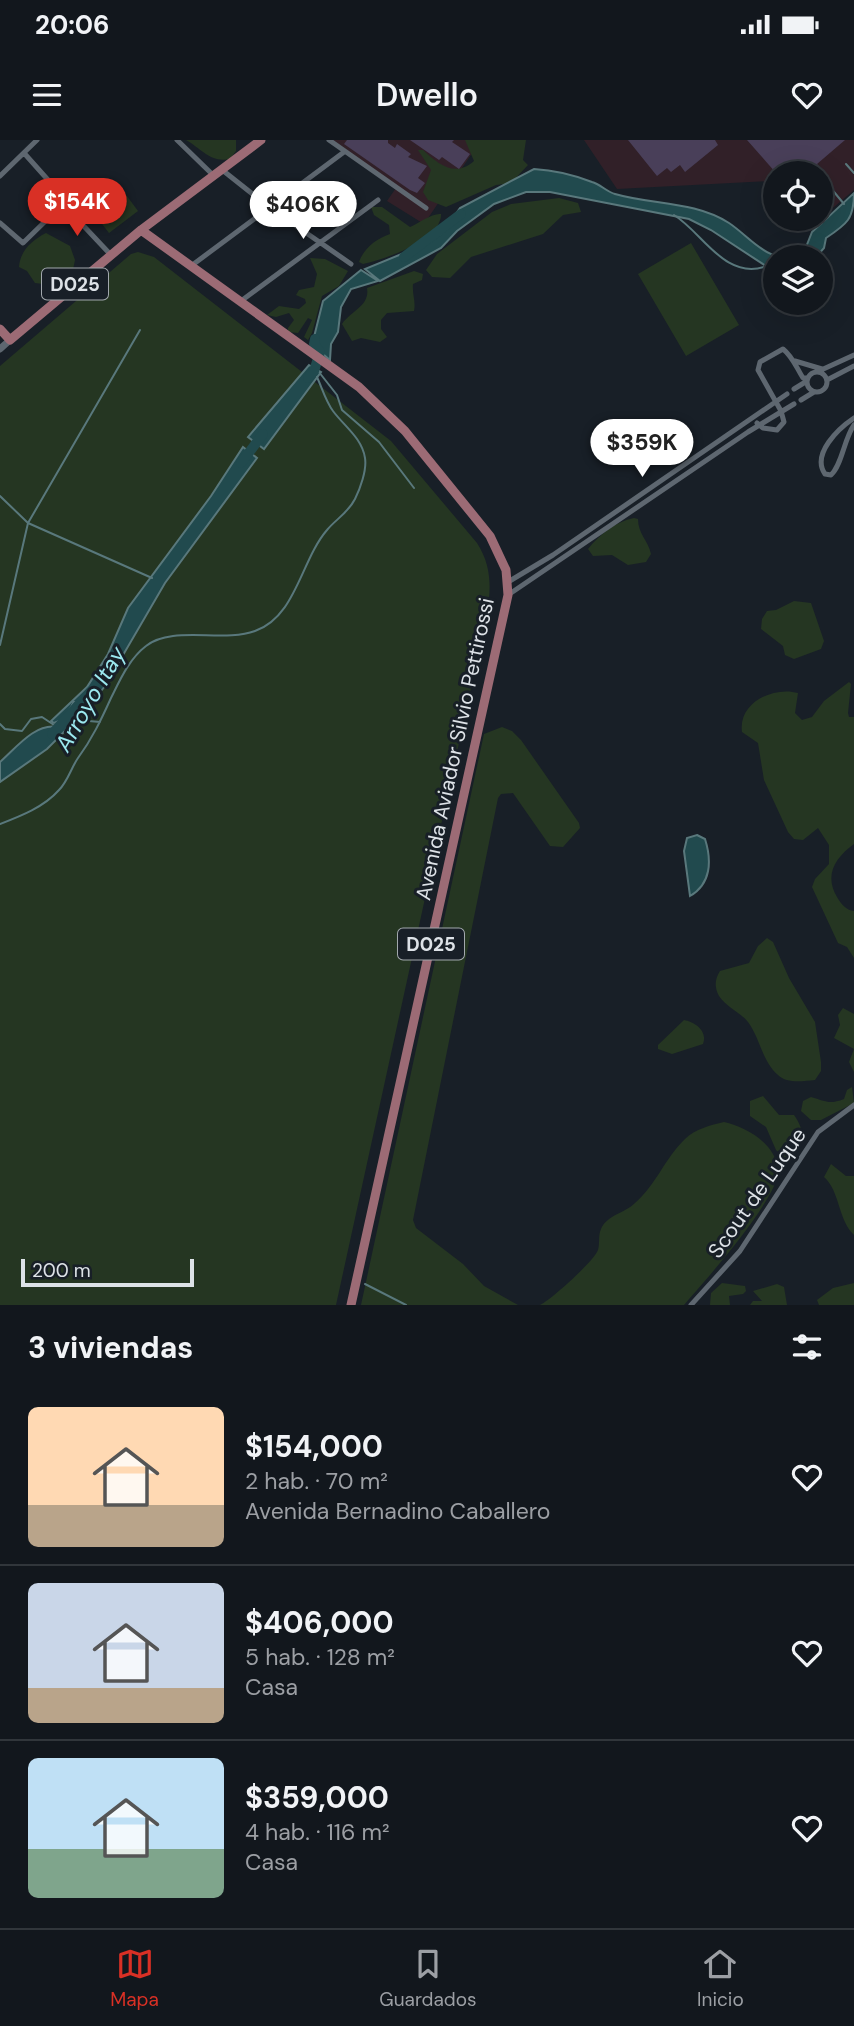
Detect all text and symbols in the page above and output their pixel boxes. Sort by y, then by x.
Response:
text: 20:06 [35,8,110,42]
text: Dwello [376,74,478,116]
icon: menu [28,76,66,114]
icon: heart [788,76,826,114]
map controls [763,161,833,315]
button: locate [763,161,833,231]
pin: $154K [28,178,126,238]
pin: $406K [254,182,352,241]
text: $154K [44,186,110,216]
text: $406K [266,189,340,219]
button: layers [763,245,833,315]
road number: D025 [42,268,108,300]
pin: $359K [593,420,691,479]
text: $359K [606,427,678,457]
street label: Avenida Aviador Silvio Pettirossi [409,595,501,903]
water label: Arroyo Itay [47,640,133,758]
road number: D025 [398,929,464,960]
street label: Scout de Luque [702,1122,813,1264]
scale bar [21,1256,194,1288]
text: 200 m [32,1258,91,1283]
text: 3 viviendas [28,1328,193,1367]
icon: filters [788,1328,826,1366]
text: $154,000 [245,1427,383,1466]
icon: home [84,1435,168,1519]
icon: heart [788,1458,826,1496]
text: 2 hab. · 70 m² [245,1466,388,1496]
text: Avenida Bernadino Caballero [245,1496,551,1526]
text: $406,000 [245,1603,394,1642]
icon: home [84,1611,168,1695]
icon: heart [788,1634,826,1672]
text: 5 hab. · 128 m² [245,1642,395,1672]
text: Casa [245,1672,298,1702]
text: $359,000 [245,1778,389,1817]
icon: home [84,1786,168,1870]
icon: heart [788,1809,826,1847]
text: 4 hab. · 116 m² [245,1817,390,1847]
text: Casa [245,1847,298,1877]
tab: Mapa [110,1945,159,2012]
tab: Guardados [379,1945,477,2012]
tab: Inicio [697,1945,744,2012]

